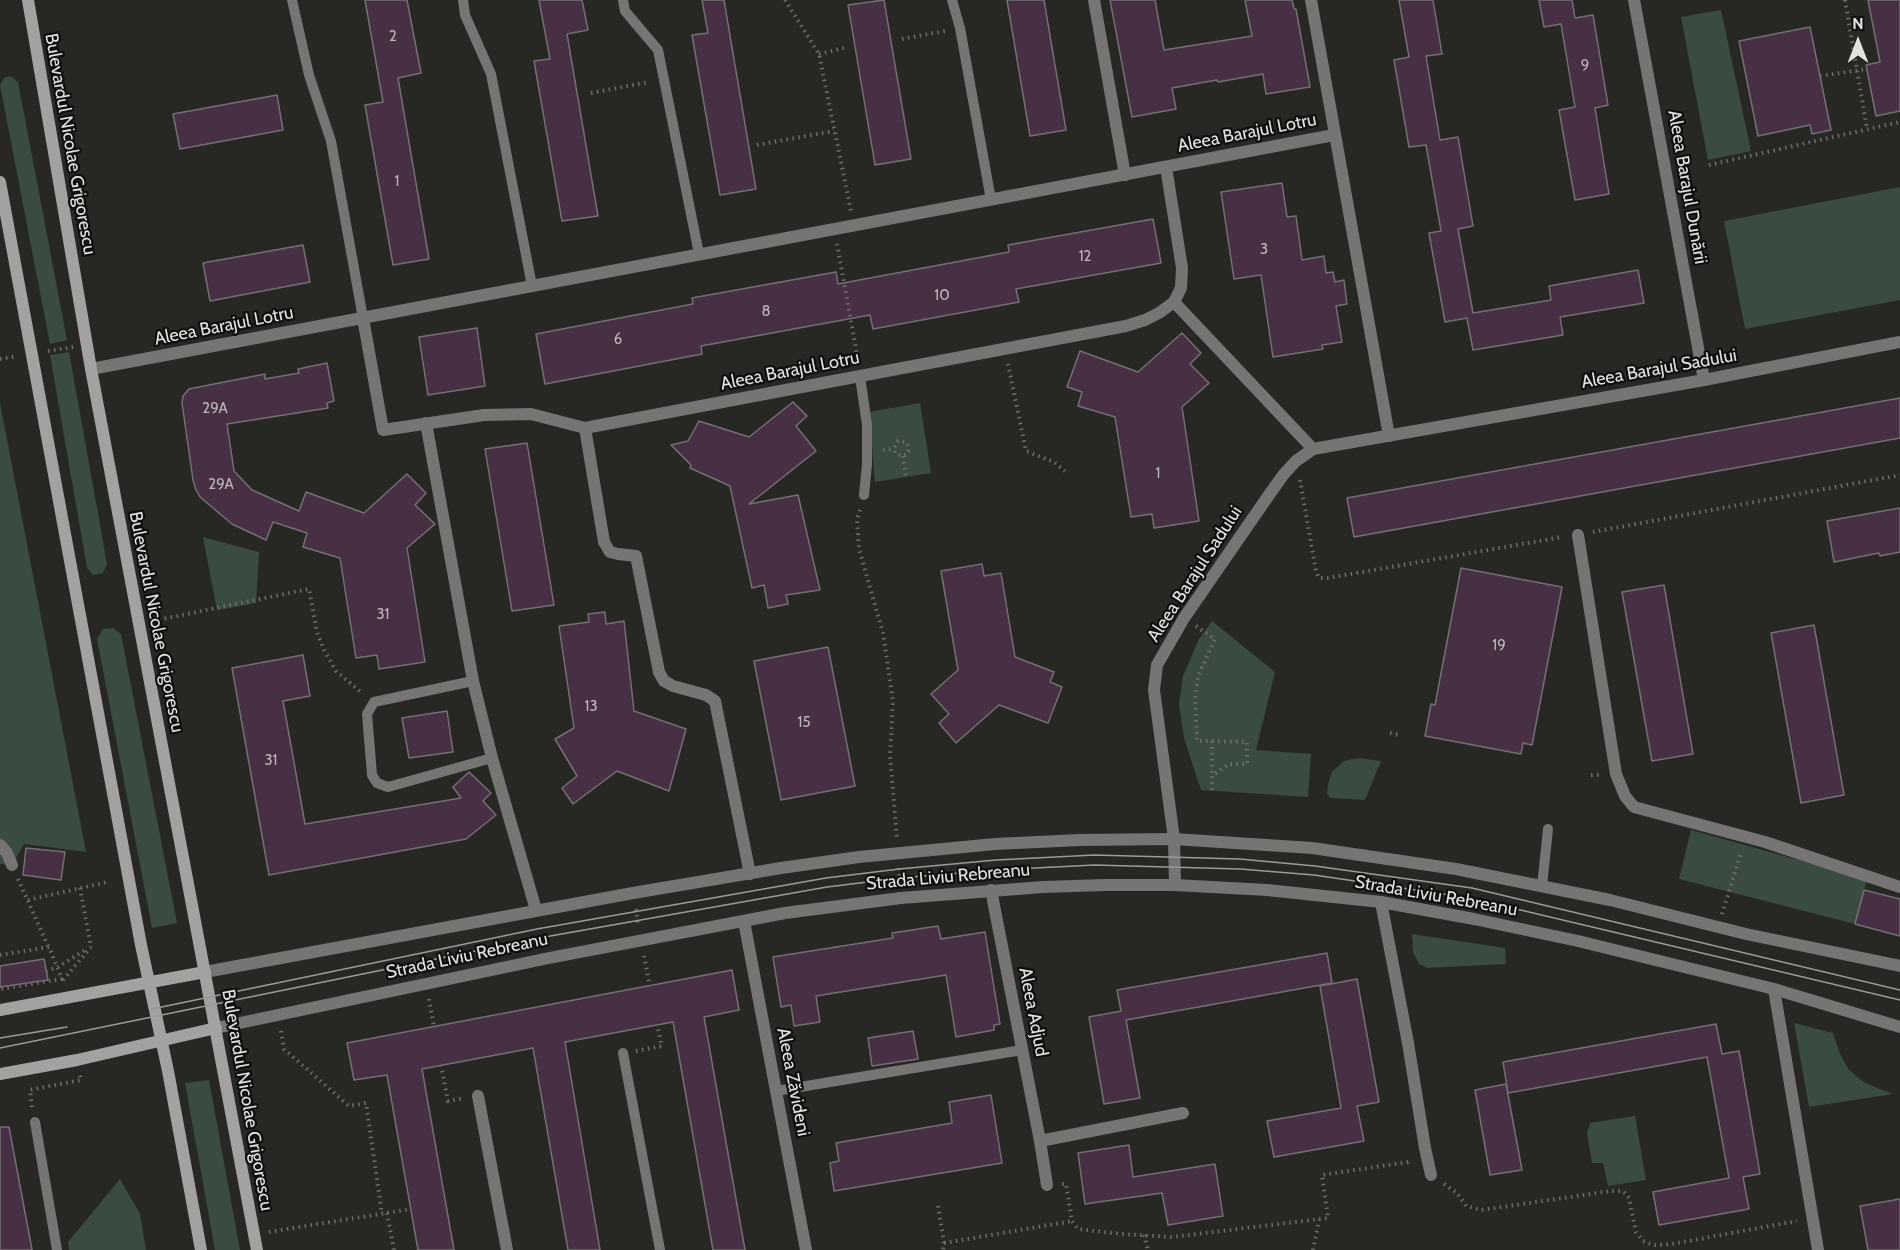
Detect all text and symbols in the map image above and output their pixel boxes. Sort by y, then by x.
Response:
north arrow [1828,12,1888,72]
text: N [1852,14,1864,33]
house number: 2 [389,28,397,46]
street label: Bulevardul Nicolae Grigorescu [40,32,100,256]
house number: 9 [1581,57,1589,75]
street label: Aleea Barajul Dunării [1663,108,1711,266]
street label: Aleea Barajul Lotru [1176,109,1318,157]
house number: 1 [395,173,399,191]
house number: 3 [1260,241,1268,259]
house number: 12 [1079,248,1091,266]
house number: 10 [934,287,950,305]
street label: Aleea Barajul Lotru [153,302,295,350]
house number: 8 [761,303,771,321]
house number: 6 [614,331,622,349]
street label: Aleea Barajul Sadului [1580,345,1738,393]
street label: Aleea Barajul Lotru [719,347,861,395]
house number: 29A [202,400,228,418]
house number: 1 [1156,465,1160,483]
house number: 29A [208,476,234,494]
street label: Aleea Barajul Sadului [1143,502,1247,646]
street label: Bulevardul Nicolae Grigorescu [124,510,188,734]
house number: 31 [376,606,390,624]
house number: 19 [1492,637,1506,655]
house number: 13 [584,698,598,716]
house number: 15 [797,714,811,732]
house number: 31 [264,752,278,770]
street label: Strada Liviu Rebreanu [865,859,1031,895]
street label: Strada Liviu Rebreanu [1353,871,1519,921]
street label: Strada Liviu Rebreanu [384,928,550,984]
street label: Aleea Adjud [1014,966,1052,1058]
street label: Bulevardul Nicolae Grigorescu [217,988,277,1212]
street label: Aleea Zăvideni [772,1026,814,1138]

